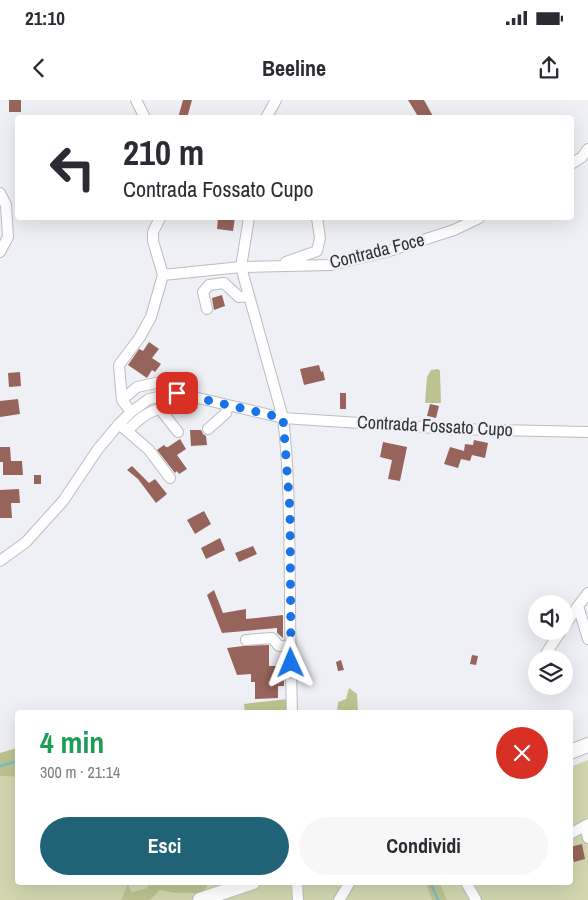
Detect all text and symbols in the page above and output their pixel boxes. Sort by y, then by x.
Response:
text: 21:10 [25,5,65,31]
text: Beeline [262,53,326,83]
icon: back [25,54,53,82]
icon: share [535,54,563,82]
text: 210 m [123,129,204,176]
icon: left [40,135,105,200]
text: Contrada Fossato Cupo [123,174,314,204]
street label: Contrada Foce [327,227,427,274]
pin [156,372,198,414]
icon: arrive [163,379,191,407]
street label: Contrada Fossato Cupo [356,409,514,442]
map controls [528,595,573,695]
button: sound [528,595,573,640]
position arrow [264,636,316,688]
button: layers [528,650,573,695]
text: 4 min [40,722,104,762]
button: close [496,727,548,779]
text: 300 m · 21:14 [40,761,120,783]
button: Esci [40,817,289,875]
button: Condividi [299,817,548,875]

